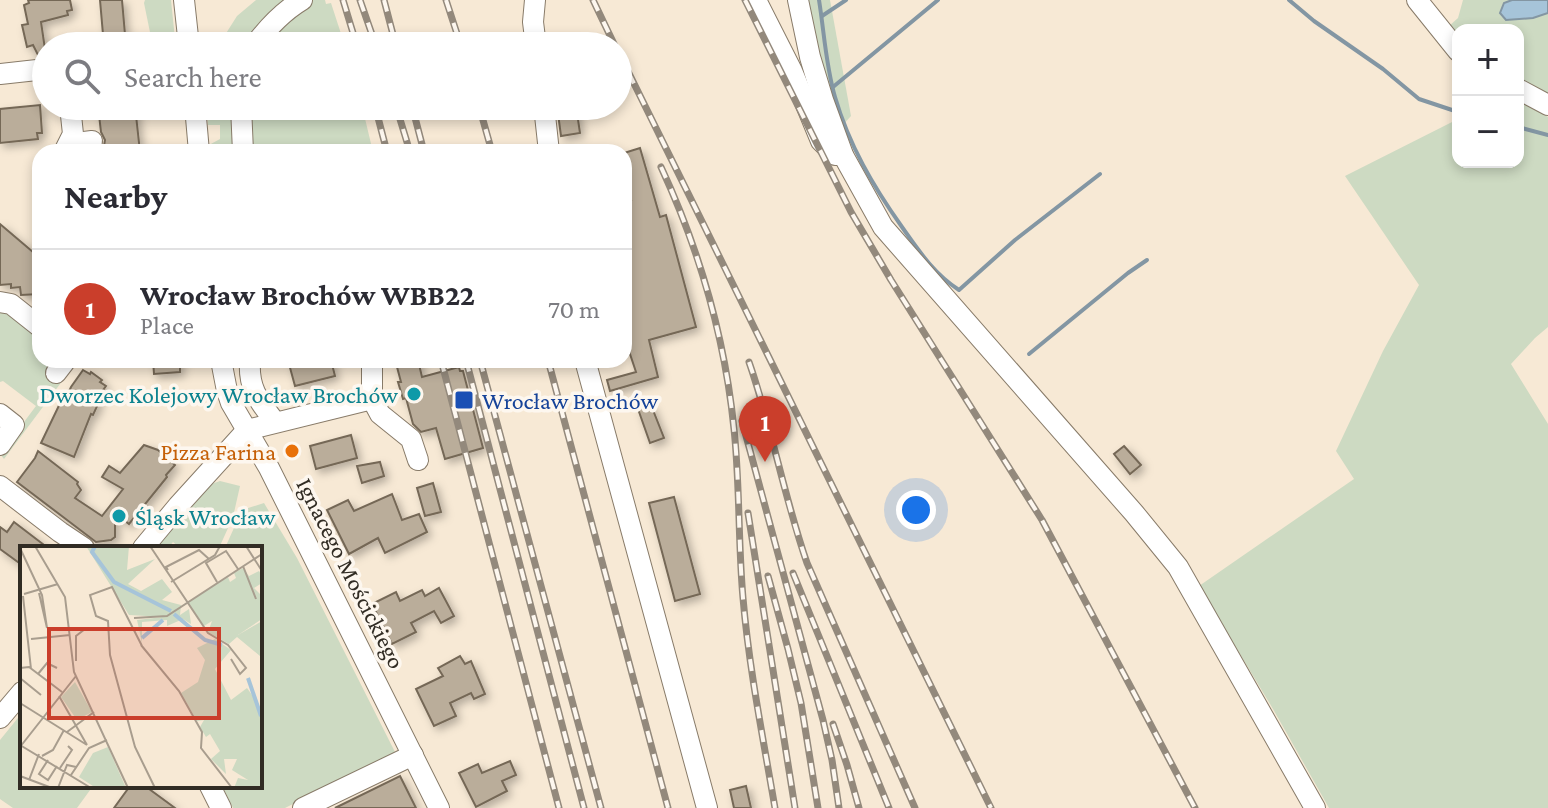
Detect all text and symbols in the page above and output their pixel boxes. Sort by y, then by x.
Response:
map controls [1452,24,1524,168]
button: + [1452,24,1524,96]
search box [32,32,632,120]
icon: search [60,54,104,98]
text: Search here [124,60,262,93]
button: − [1452,96,1524,168]
text: Nearby [64,178,167,215]
text: Wrocław Brochów WBB22 [140,278,475,311]
text: 1 [85,295,95,324]
text: 70 m [548,295,600,324]
text: Place [140,311,194,340]
place label: Dworzec Kolejowy Wrocław Brochów [39,381,398,408]
marker: Dworzec Kolejowy Wrocław Brochów [405,385,423,403]
place label: Wrocław Brochów [482,387,659,414]
marker: Wrocław Brochów [453,389,475,411]
pin: 1 [739,396,791,462]
place label: Pizza Farina [161,438,276,465]
marker: Pizza Farina [283,442,301,460]
street label: Ignacego Mościckiego [291,473,411,673]
your location [896,490,936,530]
place label: Śląsk Wrocław [135,503,276,530]
marker: Śląsk Wrocław [110,507,128,525]
inset map [20,546,262,788]

